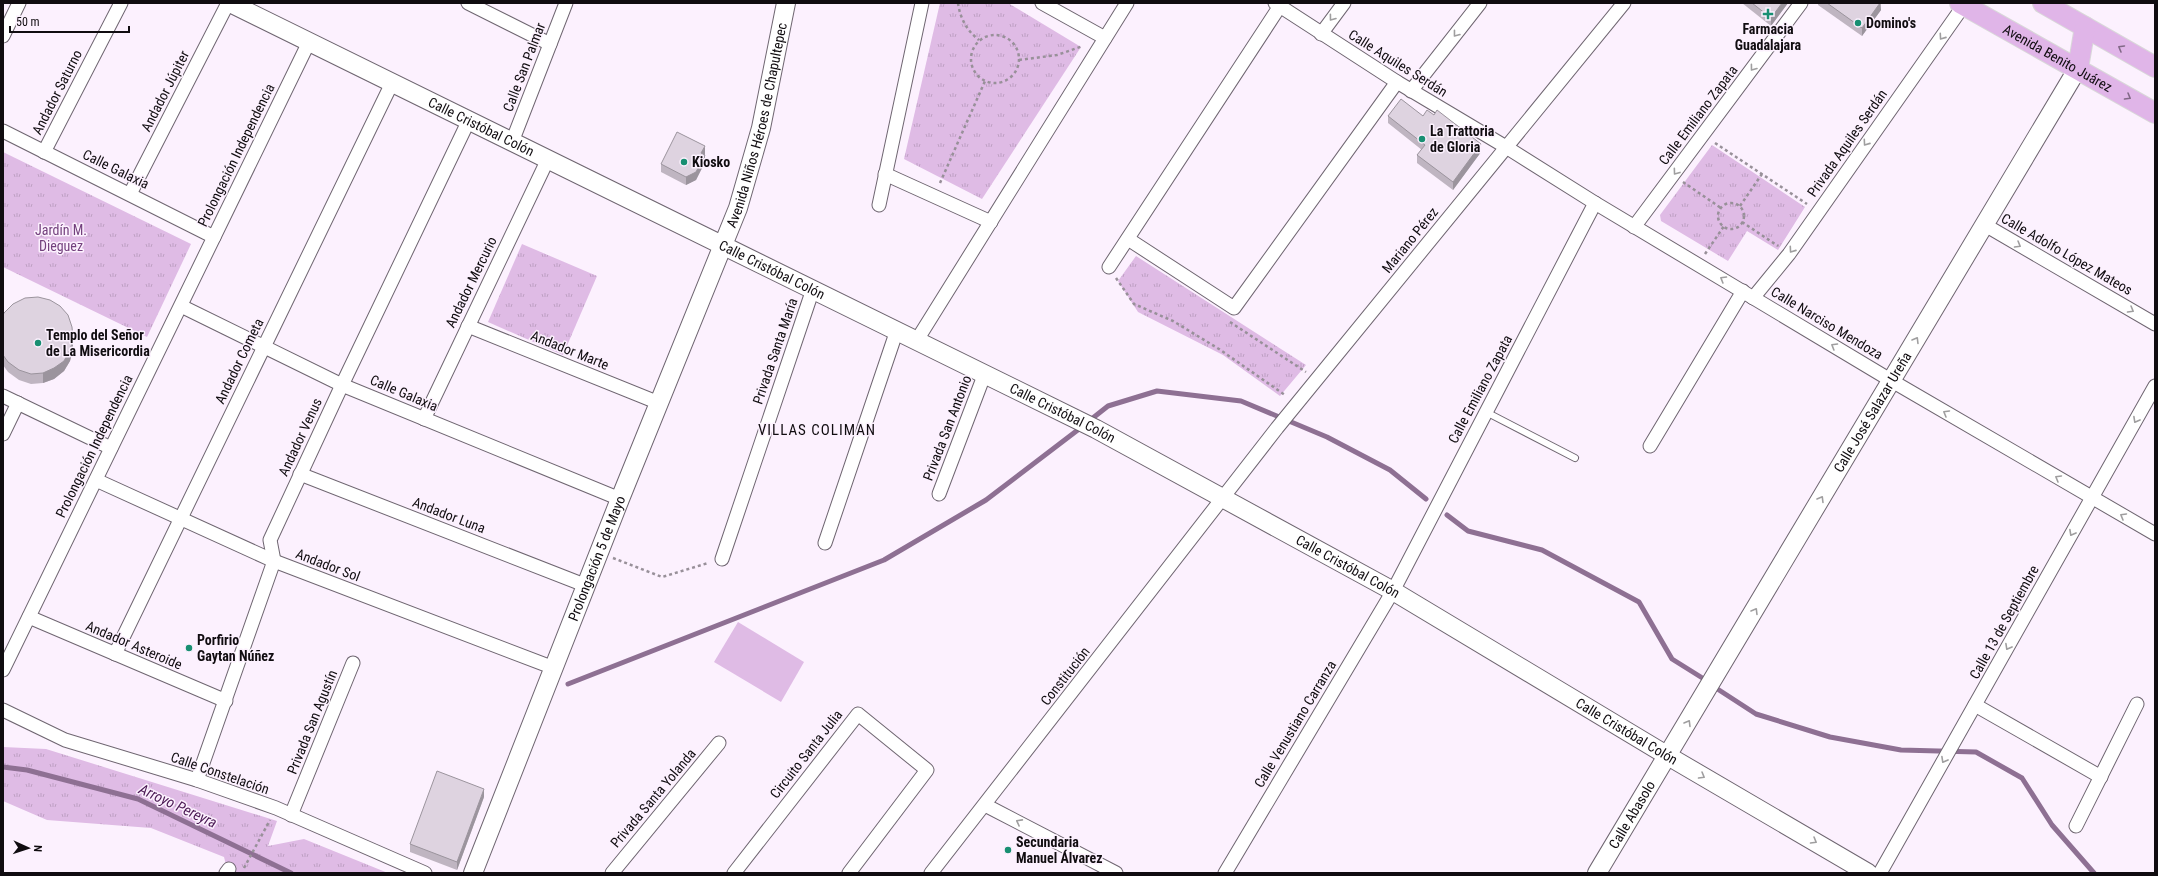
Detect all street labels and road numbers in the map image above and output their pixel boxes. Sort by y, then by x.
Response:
street label: Calle San Palmar [500,20,548,114]
street label: Avenida Niños Héroes de Chapultepec [723,21,790,230]
street label: Avenida Benito Juárez [2000,21,2115,95]
street label: Calle Aquiles Serdán [1346,26,1450,100]
street label: Andador Saturno [29,47,85,137]
street label: Andador Júpiter [138,48,192,134]
street label: Calle Emiliano Zapata [1655,62,1741,168]
street label: Prolongación Independencia [194,81,278,229]
street label: Privada Aquiles Serdán [1804,86,1890,200]
street label: Calle Cristóbal Colón [426,94,537,159]
street label: Calle Galaxia [80,146,152,192]
street label: Mariano Pérez [1379,204,1441,276]
street label: Calle Adolfo López Mateos [1999,210,2135,298]
street label: Andador Mercurio [442,234,500,330]
street label: Calle Cristóbal Colón [716,237,827,302]
street label: Calle Narciso Mendoza [1768,283,1886,363]
street label: Privada Santa María [749,296,801,406]
street label: Andador Cometa [211,316,267,406]
street label: Andador Marte [529,327,612,373]
street label: Calle Emiliano Zapata [1445,332,1515,446]
street label: Calle José Salazar Ureña [1830,349,1915,475]
street label: Prolongación Independencia [52,372,136,520]
street label: Calle Galaxia [368,372,440,414]
street label: Privada San Antonio [920,373,974,483]
street label: Calle Cristóbal Colón [1007,380,1118,446]
street label: Andador Venus [275,396,325,478]
street label: Andador Luna [410,494,488,536]
street label: Prolongación 5 de Mayo [565,494,628,623]
street label: Calle Cristóbal Colón [1293,532,1403,601]
street label: Andador Sol [294,545,362,585]
street label: Calle 13 de Septiembre [1966,562,2042,682]
street label: Andador Asteroide [83,618,185,673]
street label: Constitución [1037,644,1093,708]
street label: Calle Venustiano Carranza [1251,658,1339,790]
street label: Privada San Agustín [284,668,340,776]
street label: Calle Cristóbal Colón [1573,695,1680,768]
street label: Circuito Santa Julia [767,707,845,801]
street label: Privada Santa Yolanda [607,745,699,851]
street label: Calle Constelación [169,749,271,797]
street label: Calle Abasolo [1605,778,1658,851]

